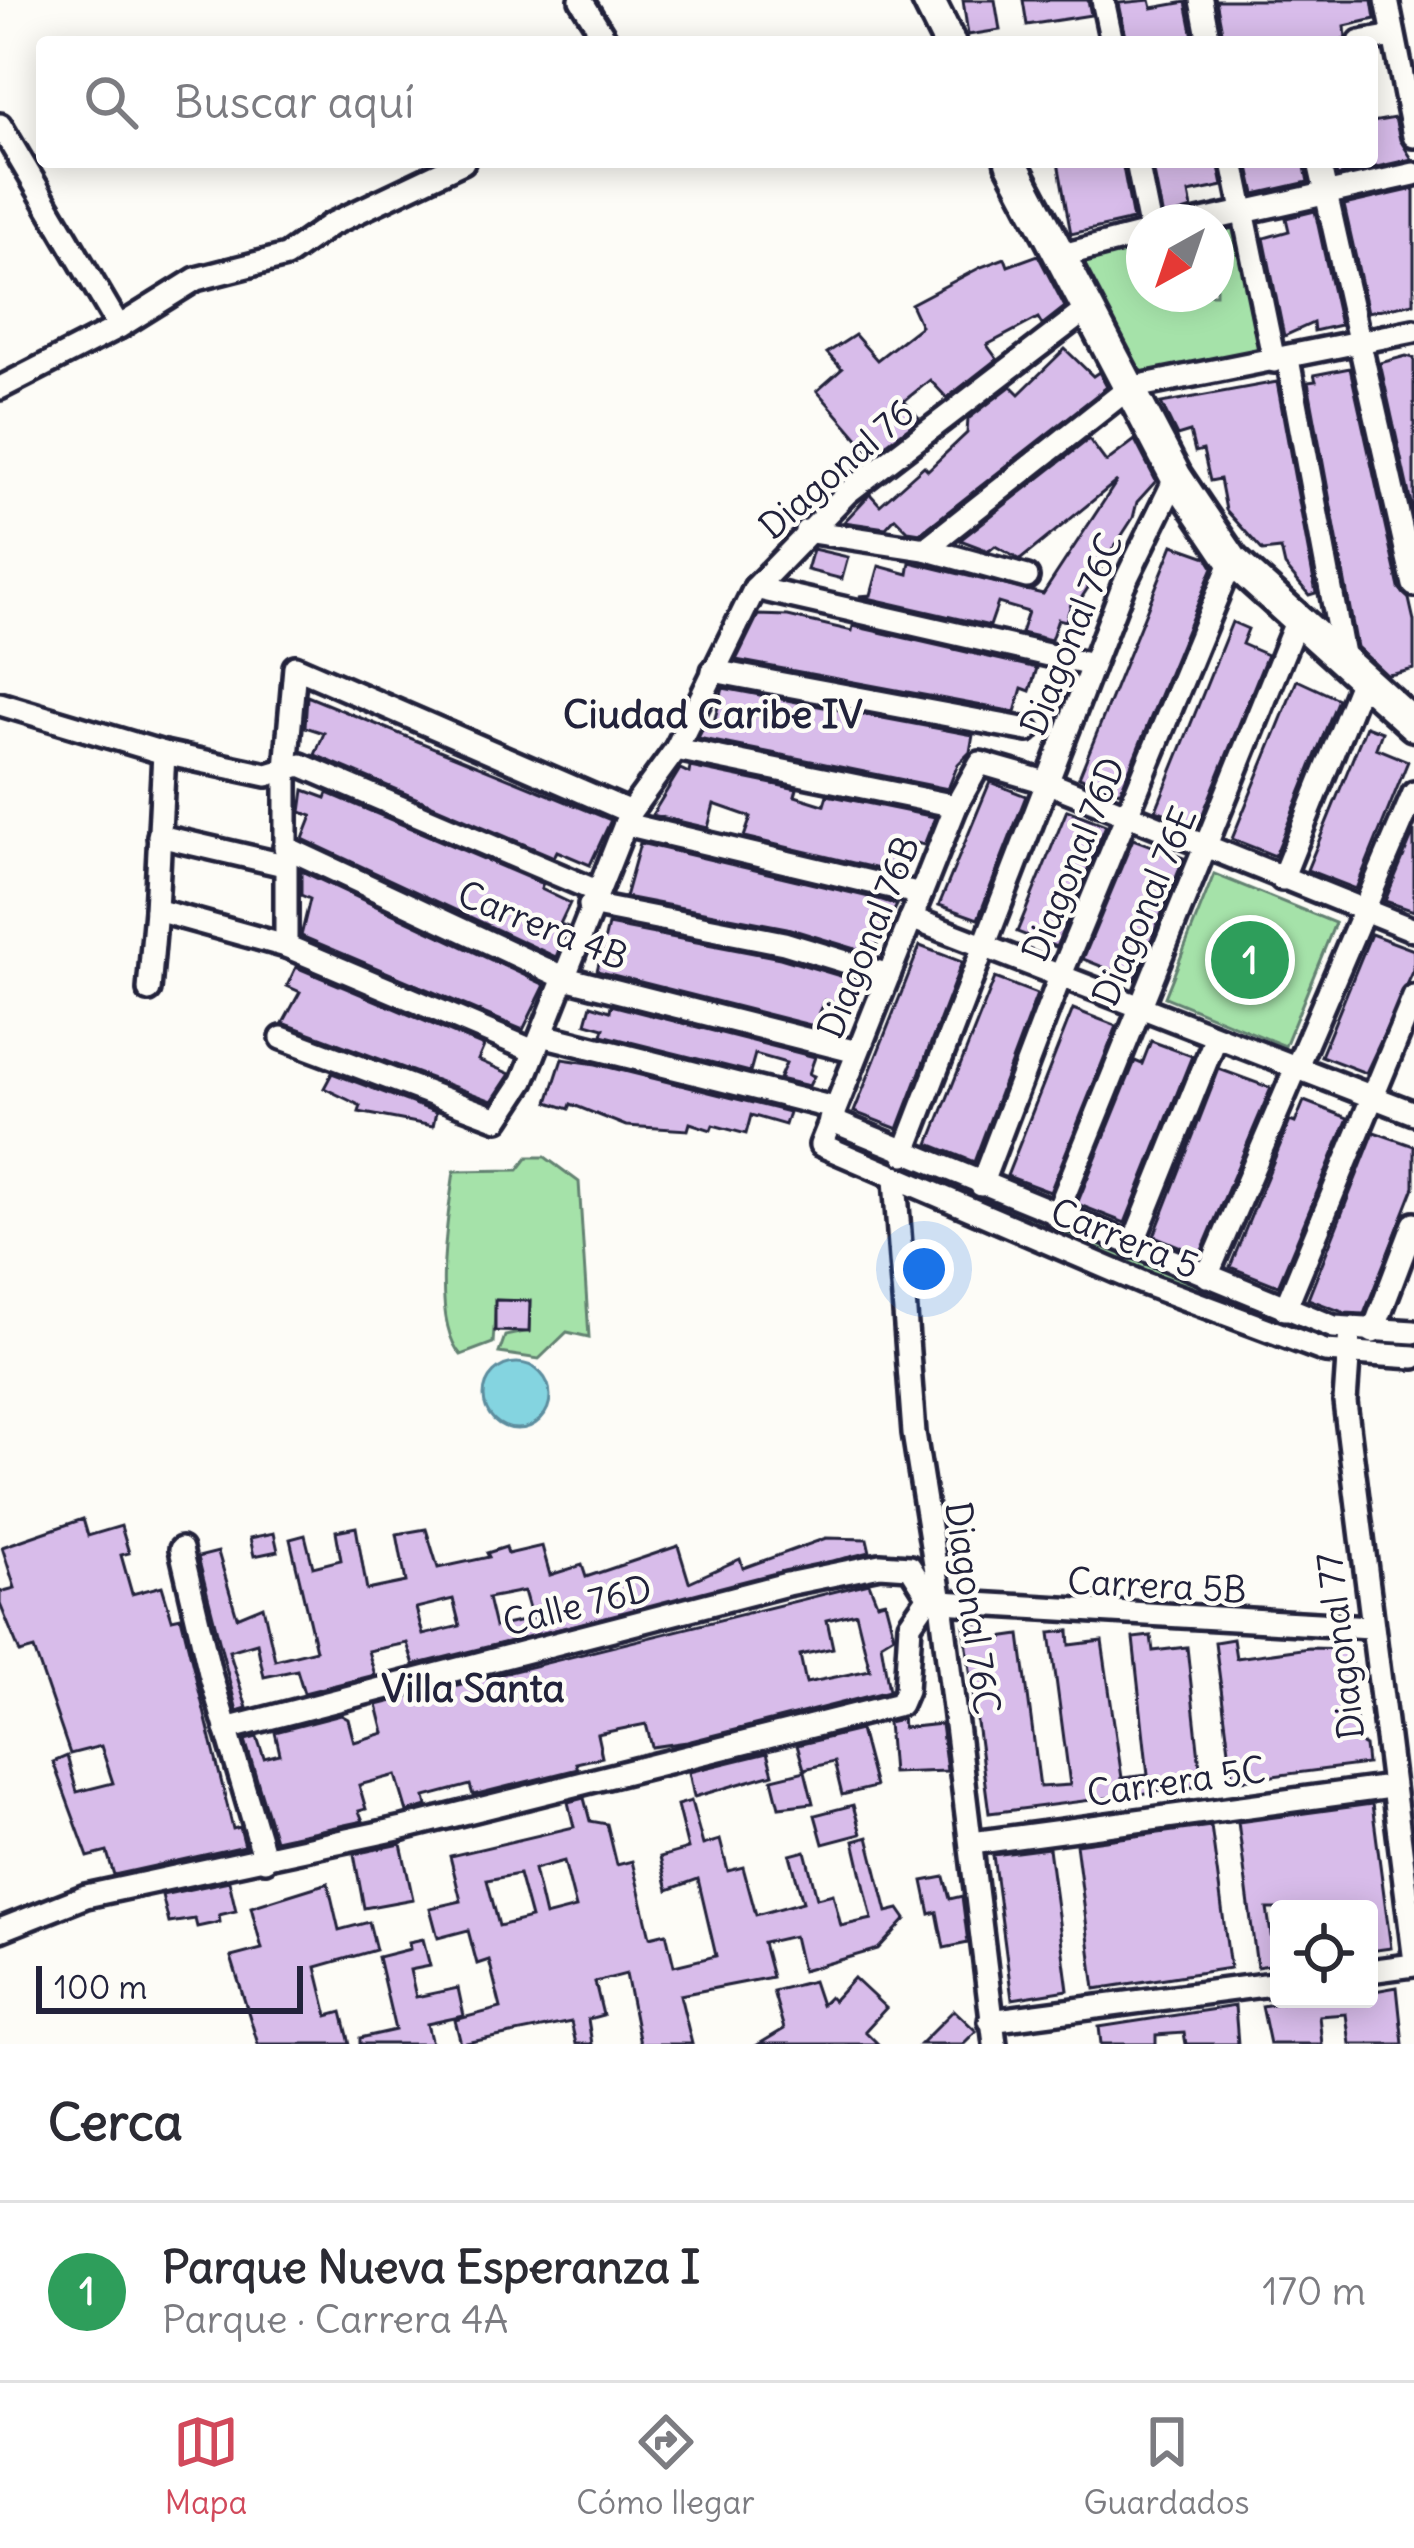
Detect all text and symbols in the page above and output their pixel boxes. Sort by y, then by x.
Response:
search box [36,36,1378,168]
icon: search [78,69,144,135]
text: Buscar aquí [174,74,414,130]
north arrow [1126,204,1234,312]
street label: Diagonal 76 [750,390,923,549]
street label: Diagonal 76C [1011,527,1132,742]
district label: Ciudad Caribe IV [563,690,863,739]
street label: Diagonal 76D [1012,751,1135,968]
street label: Diagonal 76E [1082,800,1206,1012]
street label: Diagonal 76B [808,830,929,1045]
street label: Carrera 4B [451,871,634,980]
pin: 1 [1211,915,1289,1005]
street label: Carrera 5 [1044,1188,1205,1289]
your location [894,1239,954,1299]
street label: Diagonal 76C [935,1499,1010,1717]
street label: Diagonal 77 [1307,1550,1374,1742]
street label: Carrera 5B [1066,1558,1248,1613]
street label: Calle 76D [498,1565,656,1646]
district label: Villa Santa [381,1664,565,1713]
street label: Carrera 5C [1084,1747,1268,1816]
map controls [1270,1900,1378,2008]
button: locate [1270,1900,1378,2008]
scale bar [36,1960,303,2013]
text: 100 m [54,1966,147,2008]
text: Cerca [48,2090,183,2154]
text: Parque Nueva Esperanza I [162,2239,700,2295]
text: 1 [79,2267,95,2316]
text: 170 m [1262,2267,1366,2316]
text: Parque · Carrera 4A [162,2295,509,2344]
tab: Mapa [164,2409,247,2523]
tab: Cómo llegar [576,2409,755,2523]
tab: Guardados [1084,2409,1250,2523]

